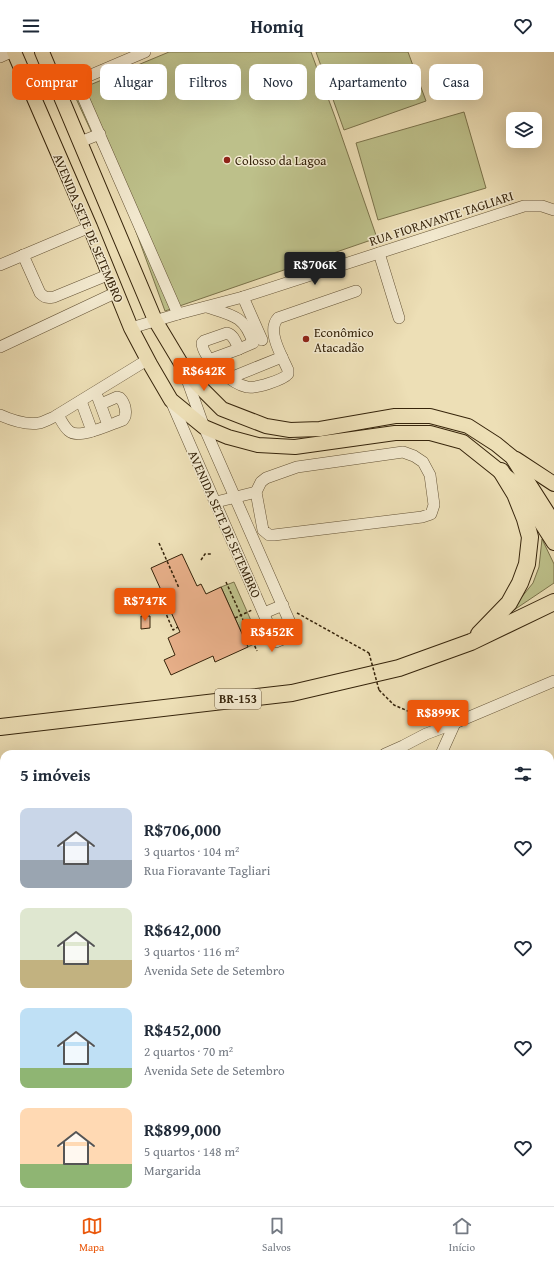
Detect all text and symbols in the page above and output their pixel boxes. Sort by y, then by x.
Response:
text: Homiq [250,13,304,40]
icon: menu [20,15,42,37]
icon: heart [512,15,534,37]
chip: Comprar [12,64,92,100]
chip: Alugar [100,64,167,100]
chip: Filtros [175,64,241,100]
chip: Novo [249,64,307,100]
chip: Apartamento [315,64,421,100]
chip: Casa [429,64,483,100]
map controls [506,112,542,148]
button: layers [506,112,542,148]
street label: AVENIDA SETE DE SETEMBRO [49,151,129,306]
place label: Colosso da Lagoa [235,151,327,170]
marker: Colosso da Lagoa [222,155,232,165]
street label: RUA FIORAVANTE TAGLIARI [367,186,516,251]
pin: R$706K [282,252,348,286]
text: R$706K [293,255,337,274]
place label: Econômico Atacadão [314,323,374,357]
marker: Econômico Atacadão [301,334,311,344]
pin: R$642K [171,358,237,392]
text: R$642K [182,361,226,380]
street label: AVENIDA SETE DE SETEMBRO [183,447,266,601]
pin: R$747K [112,588,178,622]
text: R$747K [123,591,167,610]
pin: R$452K [239,619,305,653]
text: R$452K [250,622,294,641]
road number: BR-153 [215,689,261,709]
pin: R$899K [405,700,471,734]
text: R$899K [416,703,460,722]
text: 5 imóveis [20,762,91,787]
icon: filters [512,763,534,785]
text: R$706,000 [144,817,221,842]
icon: home [52,824,100,872]
icon: heart [512,837,534,859]
text: 3 quartos · 104 m² [144,842,239,861]
text: Rua Fioravante Tagliari [144,861,270,880]
text: R$642,000 [144,917,221,942]
icon: home [52,924,100,972]
icon: heart [512,937,534,959]
text: 3 quartos · 116 m² [144,942,239,961]
text: Avenida Sete de Setembro [144,961,285,980]
text: R$452,000 [144,1017,221,1042]
icon: home [52,1024,100,1072]
icon: heart [512,1037,534,1059]
text: 2 quartos · 70 m² [144,1042,233,1061]
text: Avenida Sete de Setembro [144,1061,285,1080]
text: R$899,000 [144,1117,221,1142]
icon: home [52,1124,100,1172]
icon: heart [512,1137,534,1159]
text: 5 quartos · 148 m² [144,1142,239,1161]
text: Margarida [144,1161,201,1180]
tab: Mapa [79,1215,104,1255]
tab: Salvos [262,1215,291,1255]
tab: Início [449,1215,475,1255]

